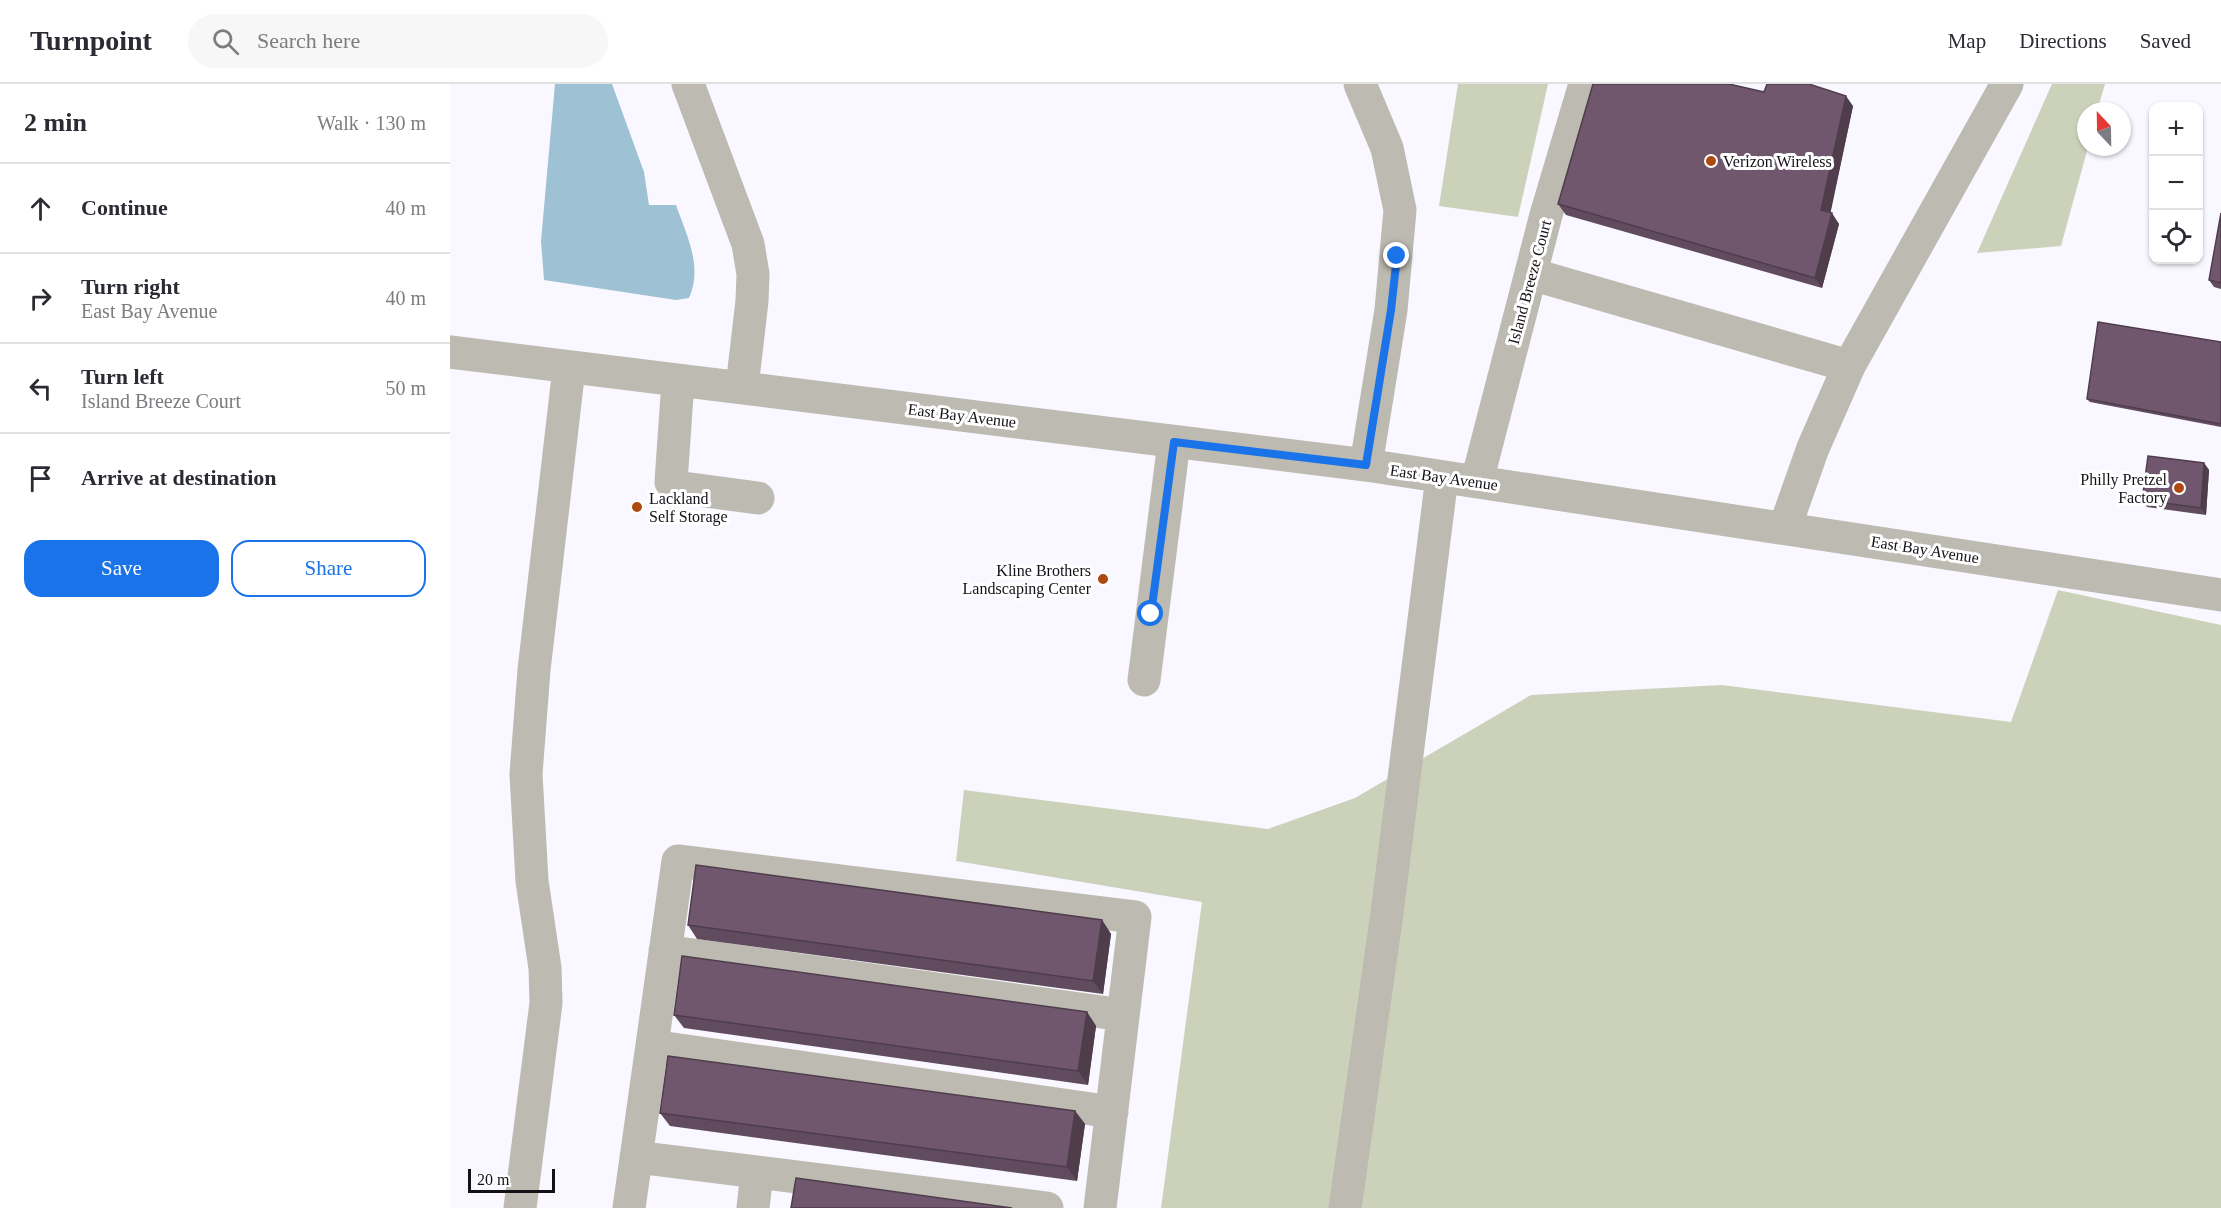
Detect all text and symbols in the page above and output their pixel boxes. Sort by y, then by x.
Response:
search box [188,14,608,68]
text: Turnpoint [30,25,152,56]
icon: search [209,25,242,58]
text: Search here [257,28,360,53]
text: Map [1948,29,1986,53]
text: Directions [2019,29,2107,53]
text: Saved [2140,29,2191,53]
north arrow [2077,102,2131,156]
map controls [2149,102,2203,264]
button: + [2149,102,2203,156]
text: 2 min [24,108,87,137]
text: Walk · 130 m [317,112,426,134]
place label: Verizon Wireless [1723,153,1832,170]
marker: Verizon Wireless [1704,154,1718,168]
button: − [2149,156,2203,210]
icon: ahead [24,192,57,225]
text: Continue [81,195,168,220]
text: 40 m [385,197,426,219]
button: locate [2149,210,2203,264]
street label: Island Breeze Court [1505,218,1554,346]
route end [1383,242,1409,268]
text: Turn right [81,274,180,299]
icon: right [24,282,57,315]
text: 40 m [385,287,426,309]
text: East Bay Avenue [81,300,217,322]
text: Turn left [81,364,164,389]
icon: left [24,372,57,405]
text: 50 m [385,377,426,399]
text: Island Breeze Court [81,390,241,412]
street label: East Bay Avenue [907,400,1017,432]
street label: East Bay Avenue [1389,461,1499,494]
icon: arrive [24,462,57,495]
text: Arrive at destination [81,465,277,490]
place label: Philly Pretzel Factory [2080,471,2168,507]
marker: Philly Pretzel Factory [2172,481,2186,495]
place label: Lackland Self Storage [649,490,728,526]
marker: Lackland Self Storage [630,500,644,514]
street label: East Bay Avenue [1870,533,1980,567]
button: Save [24,540,219,597]
button: Share [231,540,426,597]
place label: Kline Brothers Landscaping Center [963,562,1092,598]
marker: Kline Brothers Landscaping Center [1096,572,1110,586]
route start [1137,600,1163,626]
scale bar [468,1166,555,1194]
text: 20 m [477,1171,509,1188]

